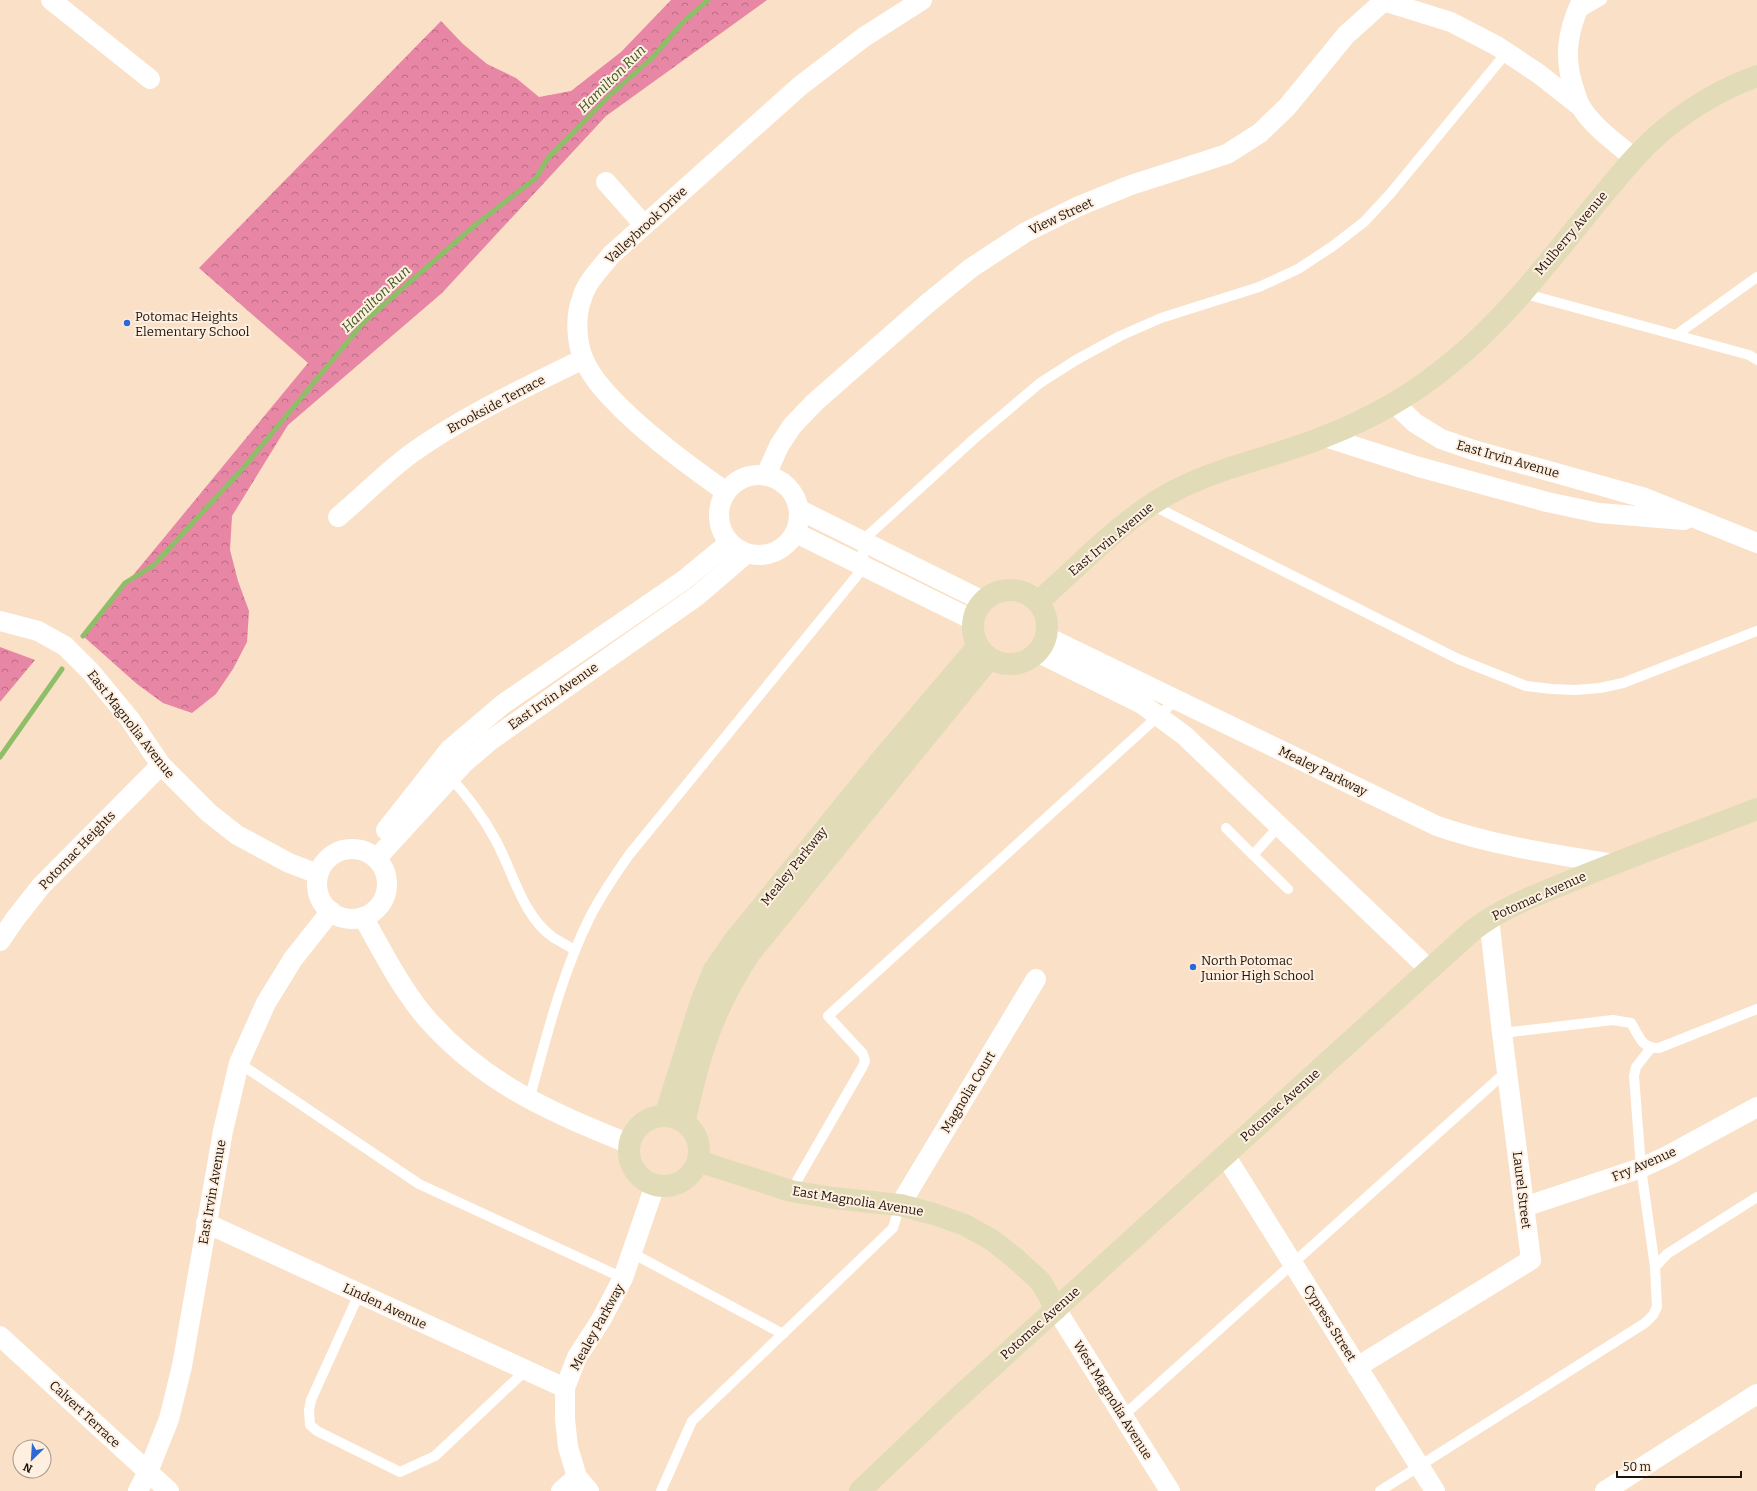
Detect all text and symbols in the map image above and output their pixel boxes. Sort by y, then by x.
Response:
water label: Hamilton Run [575,42,649,116]
street label: Valleybrook Drive [602,183,690,267]
street label: Mulberry Avenue [1532,188,1610,278]
street label: View Street [1027,195,1096,237]
water label: Hamilton Run [338,262,414,336]
place label: Potomac Heights Elementary School [135,309,250,339]
marker: Potomac Heights Elementary School [122,318,132,328]
street label: Brookside Terrace [445,372,547,436]
street label: East Irvin Avenue [1455,437,1561,481]
street label: East Irvin Avenue [1066,499,1156,579]
street label: East Irvin Avenue [505,659,601,733]
street label: East Magnolia Avenue [84,667,178,781]
street label: Mealey Parkway [1276,743,1370,799]
street label: Potomac Heights [36,808,118,892]
street label: Mealey Parkway [758,824,830,908]
street label: Potomac Avenue [1490,869,1588,923]
place label: North Potomac Junior High School [1200,953,1314,983]
marker: North Potomac Junior High School [1188,962,1198,972]
street label: Magnolia Court [938,1048,998,1135]
street label: Potomac Avenue [1237,1065,1323,1145]
street label: East Irvin Avenue [195,1138,229,1246]
street label: Fry Avenue [1610,1144,1678,1184]
street label: Laurel Street [1510,1150,1534,1230]
street label: East Magnolia Avenue [791,1183,925,1219]
street label: Linden Avenue [341,1280,429,1332]
street label: Mealey Parkway [567,1281,627,1373]
street label: Cypress Street [1301,1282,1360,1364]
street label: Potomac Avenue [997,1283,1083,1363]
street label: West Magnolia Avenue [1070,1338,1156,1462]
street label: Calvert Terrace [47,1377,123,1451]
north arrow [12,1439,52,1479]
scale bar [1617,1453,1741,1479]
text: N [21,1460,35,1475]
text: 50 m [1623,1460,1652,1474]

